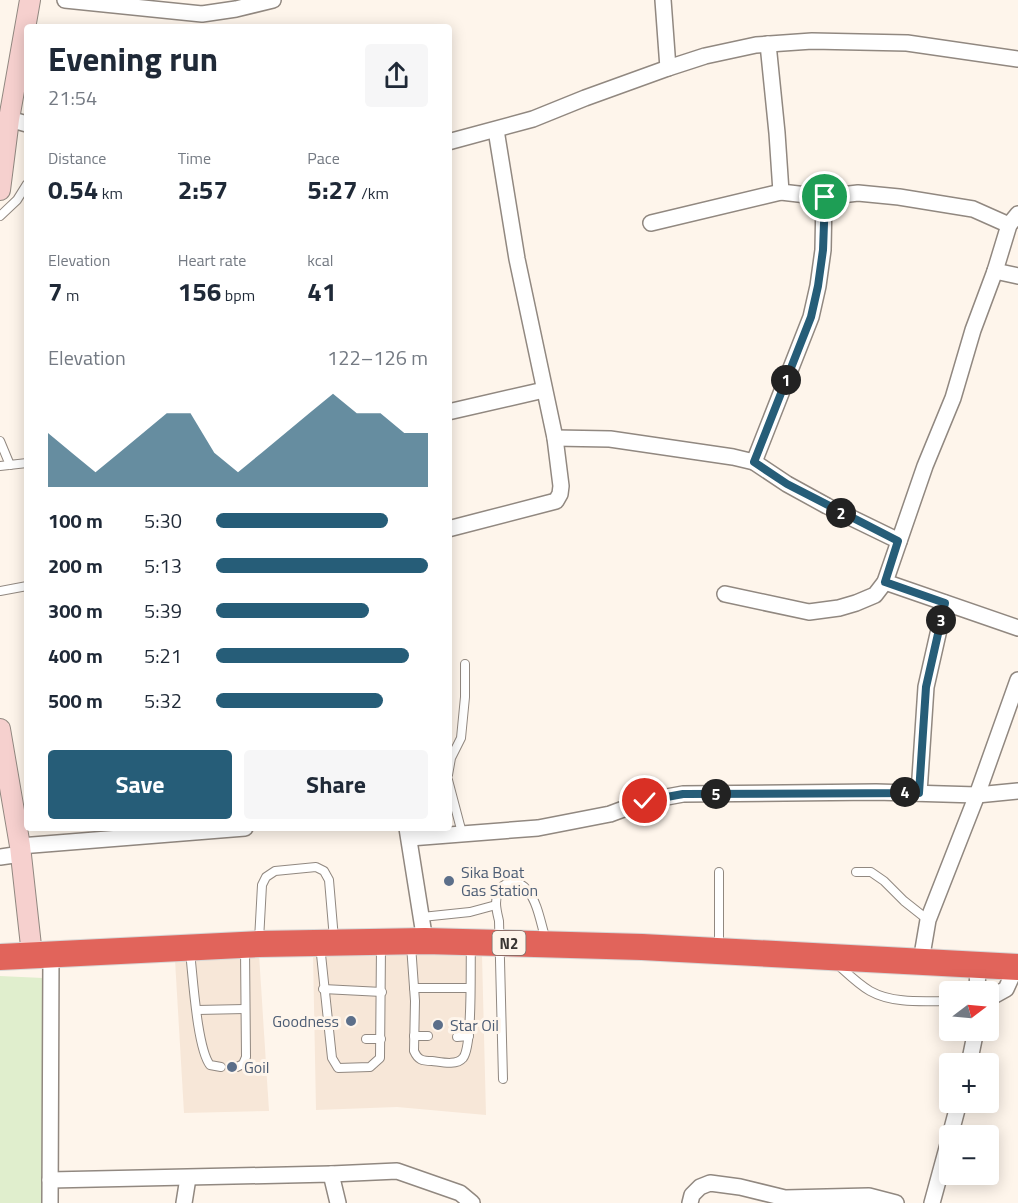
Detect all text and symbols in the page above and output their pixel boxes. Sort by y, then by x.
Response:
text: Evening run [48,34,218,84]
button: share [365,44,428,107]
text: 21:54 [48,82,97,113]
text: Distance [48,146,106,170]
text: Time [178,146,211,170]
text: Pace [307,146,340,170]
text: 0.54 [48,170,98,209]
text: 2:57 [178,170,228,209]
text: 5:27 [307,170,358,209]
pin [799,171,850,222]
icon: arrive [808,180,841,213]
text: km [98,181,123,205]
text: /km [358,181,389,205]
text: Elevation [48,248,110,272]
text: Heart rate [178,248,246,272]
text: kcal [307,248,333,272]
text: 7 [48,272,63,311]
text: 156 [178,272,221,311]
text: 41 [307,272,336,311]
text: m [63,283,79,307]
text: bpm [221,283,255,307]
text: Elevation [48,342,126,373]
text: 122–126 m [327,342,428,373]
pin: 1 [771,365,801,395]
text: 1 [782,368,790,392]
pin: 2 [826,498,856,528]
text: 2 [837,501,845,525]
text: 100 m [48,505,103,536]
text: 5:30 [144,505,182,536]
text: 200 m [48,550,103,581]
text: 5:13 [144,550,182,581]
text: 300 m [48,595,103,626]
text: 5:39 [144,595,182,626]
pin: 3 [926,605,956,635]
text: 3 [937,608,945,632]
text: 400 m [48,640,103,671]
text: 5:21 [144,640,182,671]
text: 500 m [48,685,103,716]
text: 5:32 [144,685,182,716]
button: Save [48,750,232,819]
button: Share [244,750,428,819]
pin [619,775,670,826]
pin: 4 [890,777,920,807]
pin: 5 [701,779,731,809]
text: 4 [901,780,909,804]
text: 5 [712,782,720,806]
icon: check [628,784,661,817]
place label: Sika Boat Gas Station [461,860,538,902]
marker: Sika Boat Gas Station [442,874,456,888]
road number: N2 [492,931,526,955]
north arrow [939,981,999,1041]
map controls [939,981,999,1185]
place label: Goodness [272,1009,339,1033]
place label: Star Oil [450,1013,499,1037]
marker: Goodness [344,1014,358,1028]
marker: Star Oil [431,1018,445,1032]
button: + [939,1053,999,1113]
place label: Goil [244,1055,270,1079]
marker: Goil [225,1060,239,1074]
button: − [939,1125,999,1185]

